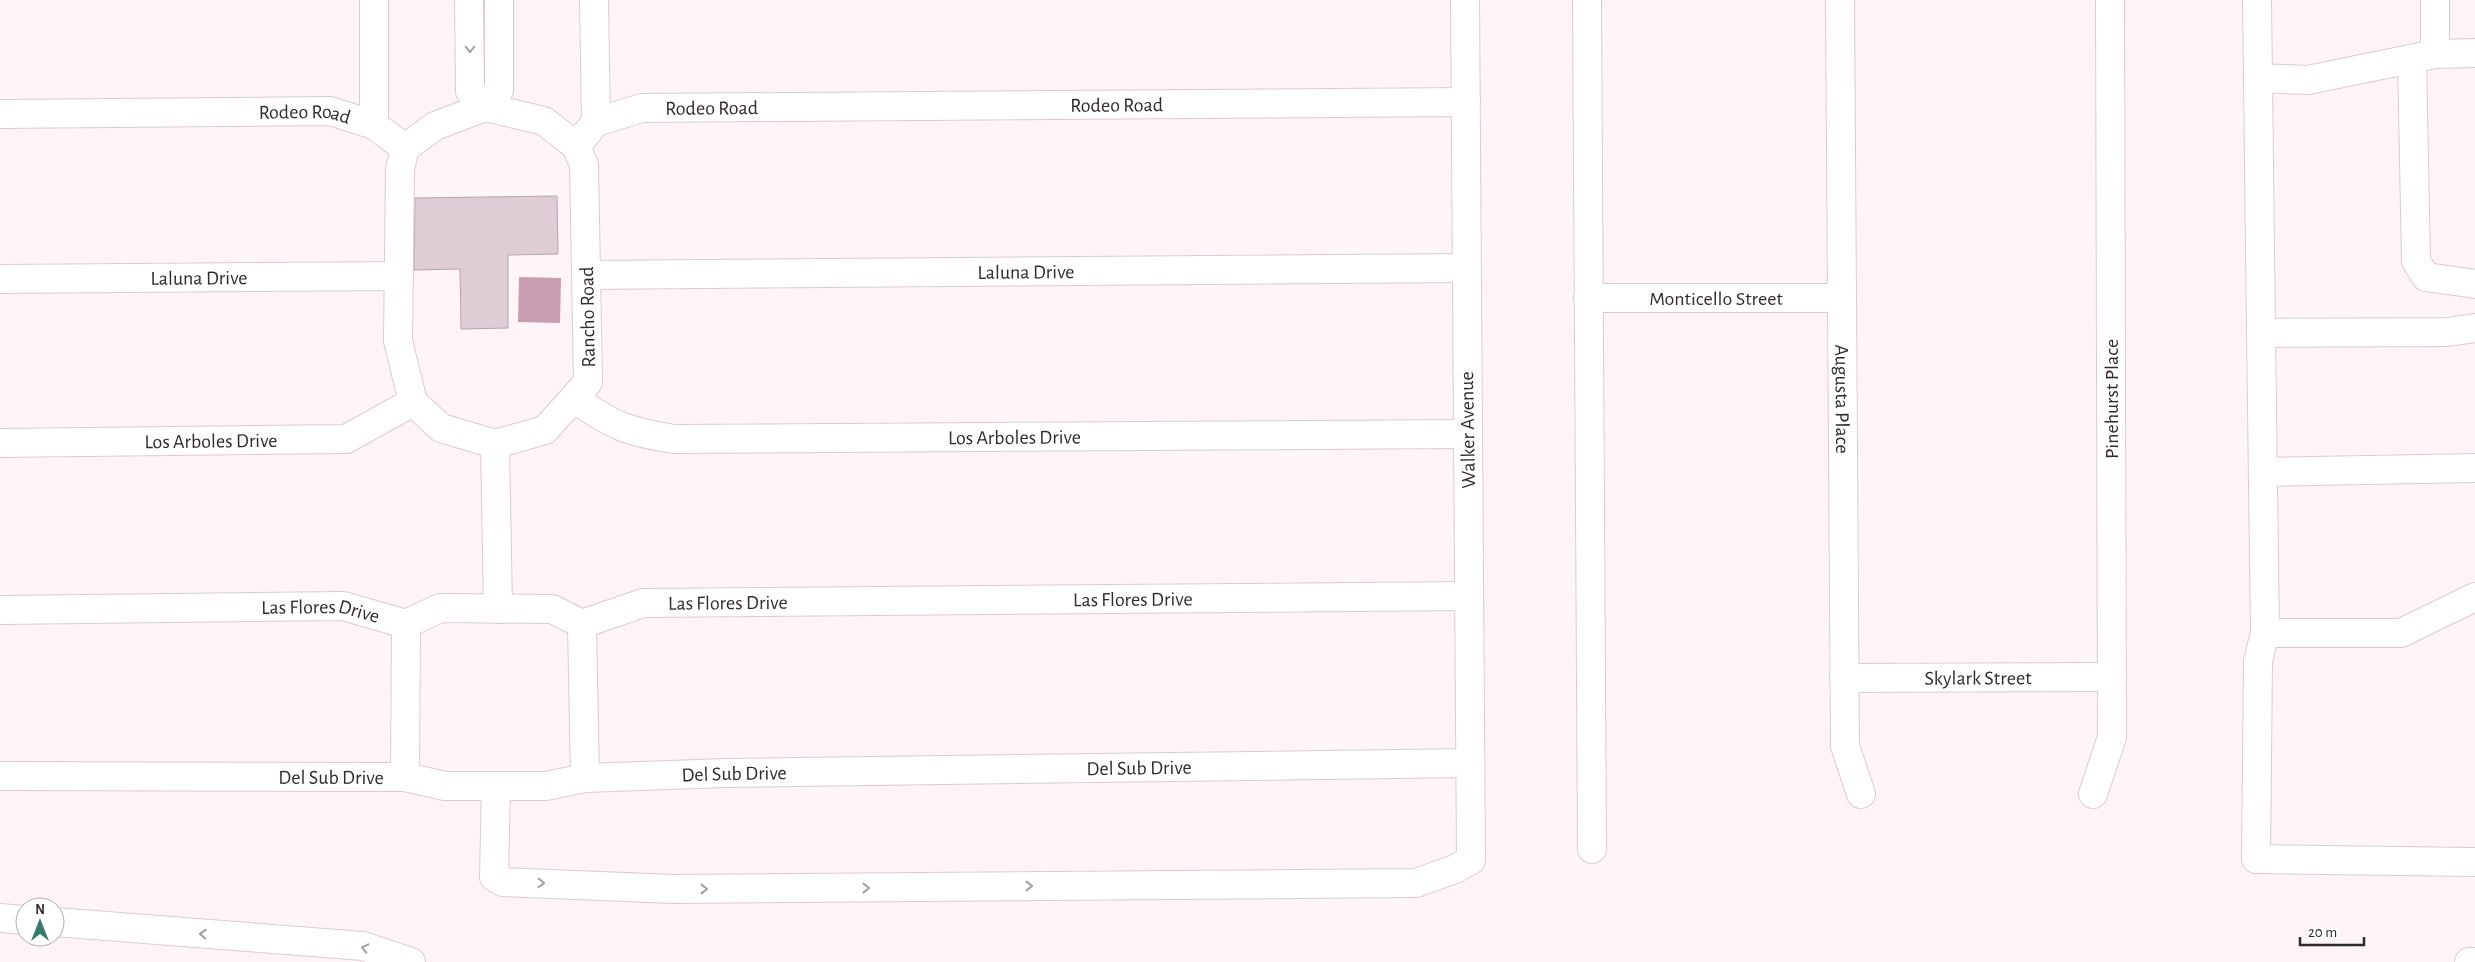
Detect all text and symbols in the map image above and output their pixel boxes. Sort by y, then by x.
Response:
one-way arrow [464,45,475,53]
street label: Rodeo Road [1070,95,1163,116]
street label: Rodeo Road [665,98,758,119]
street label: Rodeo Road [259,102,353,128]
street label: Laluna Drive [977,262,1075,283]
street label: Rancho Road [577,266,599,368]
street label: Laluna Drive [150,268,248,289]
street label: Monticello Street [1649,289,1783,309]
street label: Pinehurst Place [2102,339,2122,459]
street label: Augusta Place [1831,344,1852,454]
street label: Walker Avenue [1457,371,1479,489]
street label: Los Arboles Drive [948,427,1081,448]
street label: Los Arboles Drive [144,431,278,452]
street label: Las Flores Drive [1073,589,1193,610]
street label: Las Flores Drive [668,593,788,614]
street label: Las Flores Drive [261,596,382,627]
street label: Skylark Street [1924,668,2032,689]
street label: Del Sub Drive [1086,758,1192,779]
street label: Del Sub Drive [681,763,787,786]
street label: Del Sub Drive [278,768,384,788]
one-way arrow [538,878,546,889]
one-way arrow [1025,881,1033,891]
one-way arrow [862,882,870,893]
one-way arrow [700,884,708,894]
north arrow [15,897,65,947]
text: N [35,903,45,917]
scale bar [2300,914,2364,946]
text: 20 m [2308,925,2337,940]
one-way arrow [199,928,207,939]
one-way arrow [360,943,369,954]

